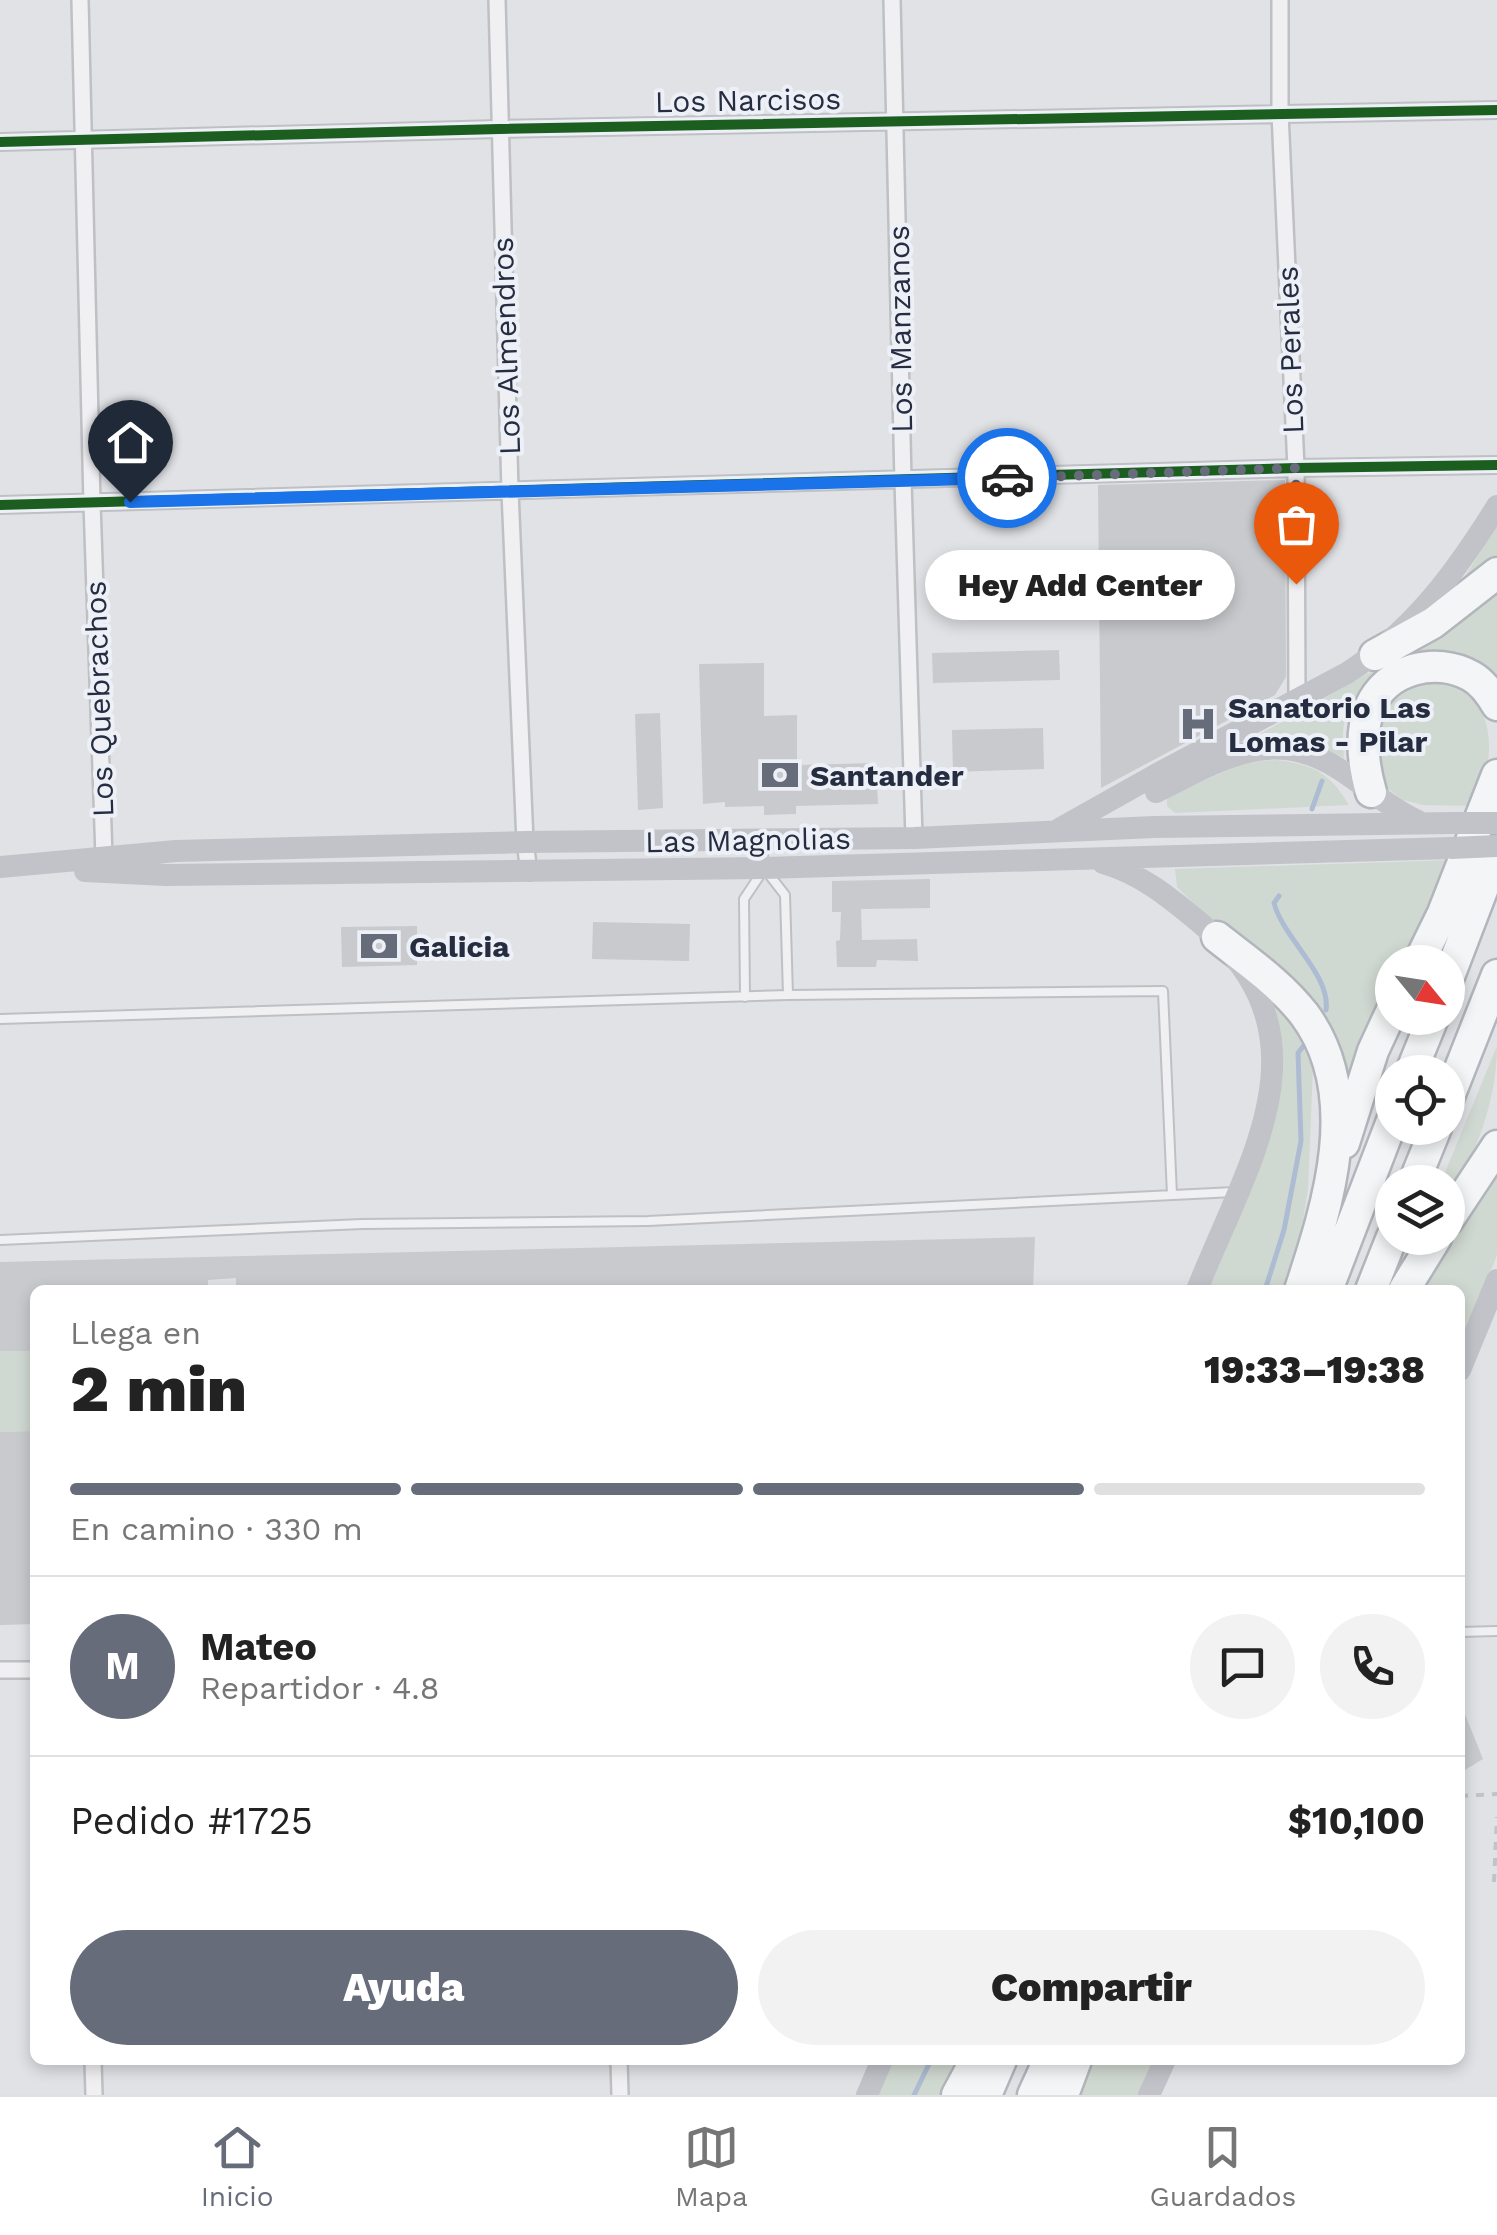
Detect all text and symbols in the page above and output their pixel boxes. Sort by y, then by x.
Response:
street label: Los Narcisos [654,81,842,119]
street label: Los Manzanos [881,225,919,433]
street label: Los Almendros [485,236,527,456]
street label: Los Perales [1270,265,1310,435]
pin [88,400,173,503]
icon: home [103,415,158,470]
courier [957,428,1057,528]
icon: car [980,451,1035,506]
pin [1254,482,1339,585]
icon: bag [1269,497,1324,552]
callout: Hey Add Center [926,549,1236,619]
text: Hey Add Center [958,566,1202,604]
street label: Los Quebrachos [77,580,121,818]
place label: Sanatorio Las Lomas - Pilar [1228,690,1431,759]
hospital icon: Sanatorio Las Lomas - Pilar [1177,703,1219,745]
bank icon: Santander [759,754,801,796]
place label: Santander [810,758,964,793]
street label: Las Magnolias [645,821,851,859]
bank icon: Galicia [358,925,400,967]
place label: Galicia [409,929,510,964]
north arrow [1375,945,1465,1035]
map controls [1375,945,1465,1255]
button: locate [1375,1055,1465,1145]
button: layers [1375,1165,1465,1255]
text: Llega en [70,1314,201,1352]
text: 19:33–19:38 [1204,1348,1425,1392]
text: 2 min [70,1351,247,1427]
text: En camino · 330 m [70,1510,363,1548]
button: chat [1190,1614,1295,1719]
button: phone [1320,1614,1425,1719]
text: Mateo [200,1625,317,1669]
text: M [105,1644,140,1688]
text: Repartidor · 4.8 [200,1669,439,1707]
text: Pedido #1725 [70,1799,313,1843]
text: $10,100 [1288,1799,1425,1843]
button: Ayuda [70,1930,738,2045]
button: Compartir [758,1930,1425,2045]
tab: Inicio [201,2120,274,2213]
tab: Mapa [675,2120,748,2213]
tab: Guardados [1149,2120,1296,2213]

